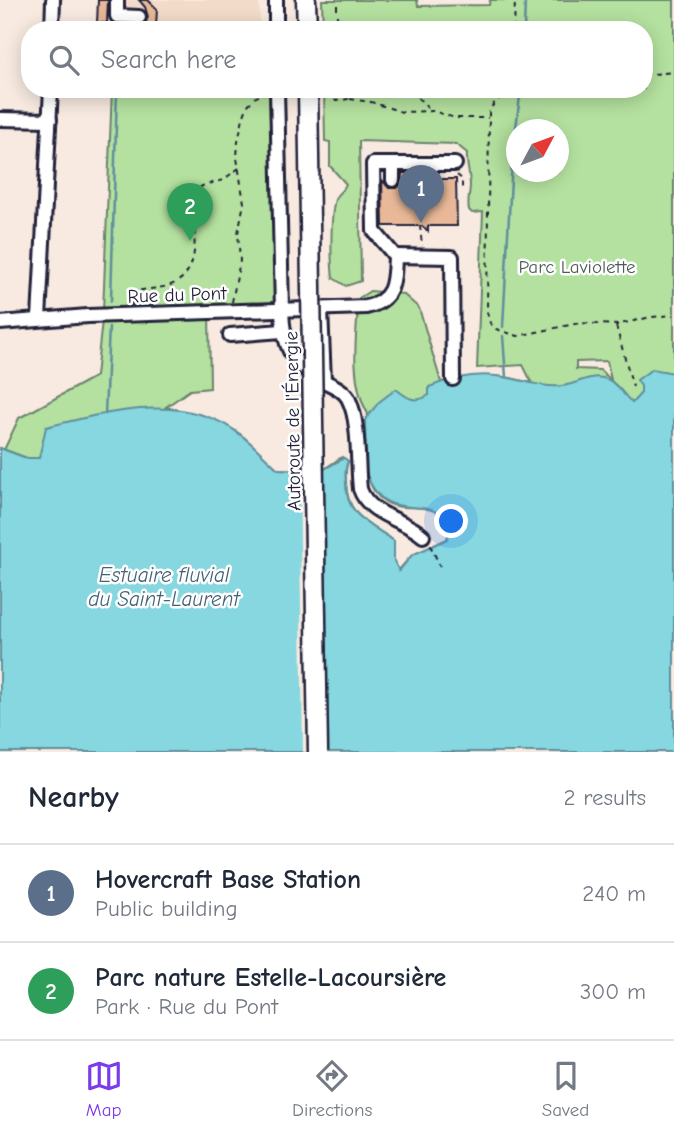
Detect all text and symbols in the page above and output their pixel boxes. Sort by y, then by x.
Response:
search box [21,21,653,98]
icon: search [45,41,83,79]
text: Search here [101,45,236,75]
north arrow [506,119,569,182]
pin: 1 [398,165,444,223]
pin: 2 [167,183,213,241]
park label: Parc Laviolette [519,256,635,278]
street label: Rue du Pont [127,282,227,308]
street label: Autoroute de l'Énergie [280,331,306,511]
your location [434,504,468,538]
water label: Estuaire fluvial du Saint-Laurent [88,563,241,611]
text: Nearby [28,780,119,815]
text: 2 results [564,784,646,811]
text: Hovercraft Base Station [95,865,361,895]
text: 1 [46,880,56,907]
text: 240 m [582,880,646,907]
text: Public building [95,895,238,922]
text: Parc nature Estelle-Lacoursière [95,963,446,993]
text: 2 [45,978,57,1005]
text: 300 m [580,978,646,1005]
text: Park · Rue du Pont [95,993,278,1020]
tab: Map [85,1057,123,1121]
tab: Directions [292,1057,372,1121]
tab: Saved [542,1057,589,1121]

